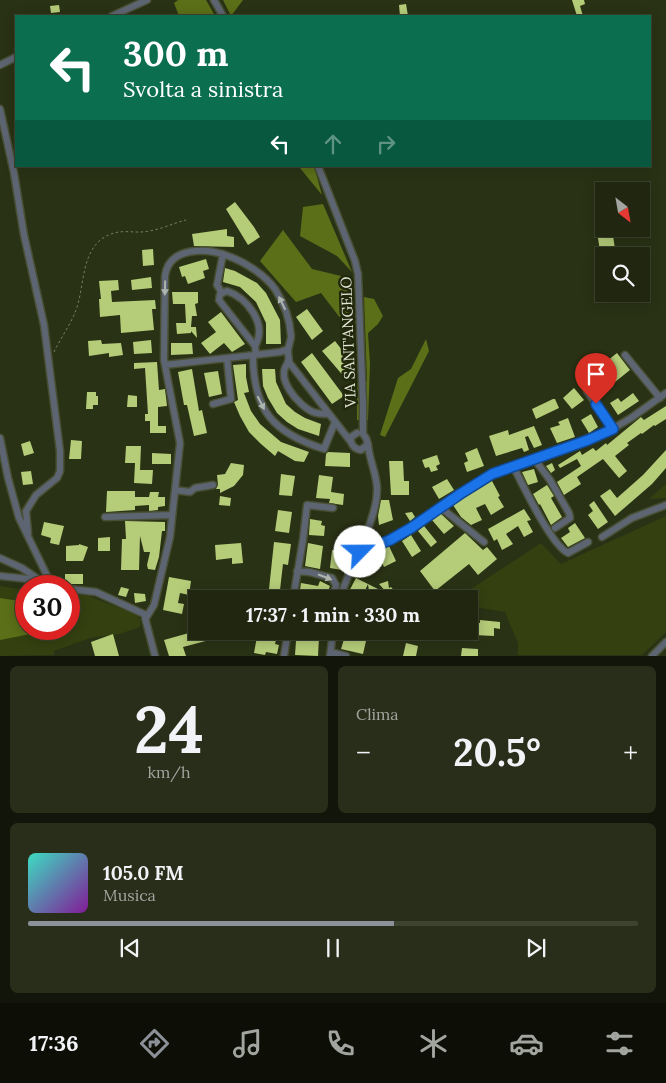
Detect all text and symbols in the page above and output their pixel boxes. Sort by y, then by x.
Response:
text: 300 m [123,31,229,76]
icon: left [40,35,105,100]
text: Svolta a sinistra [123,75,283,103]
icon: left [266,130,294,158]
icon: ahead [319,130,347,158]
icon: right [372,130,400,158]
north arrow [595,182,650,238]
map controls [595,182,650,302]
button: search [595,247,650,302]
street label: VIA SANT'ANGELO [336,276,360,409]
one-way arrow [160,280,168,296]
one-way arrow [278,296,286,310]
pin [575,353,617,404]
icon: arrive [582,360,610,388]
one-way arrow [257,395,265,410]
position arrow [333,525,385,577]
one-way arrow [318,573,333,581]
speed limit sign: 30 [15,575,80,640]
text: 17:37 · 1 min · 330 m [246,603,420,627]
text: 24 [134,688,204,771]
text: Clima [356,704,399,724]
text: 20.5° [453,728,541,776]
text: − [356,735,371,771]
text: + [623,735,638,771]
text: km/h [147,762,191,782]
text: 105.0 FM [103,861,184,885]
text: Musica [103,885,156,905]
icon: previous [116,934,144,962]
icon: pause [319,934,347,962]
icon: next [522,934,550,962]
icon: directions [137,1026,172,1061]
icon: music [230,1026,265,1061]
icon: phone [323,1026,358,1061]
icon: climate [416,1026,451,1061]
icon: car [509,1026,544,1061]
icon: filters [602,1026,637,1061]
text: 17:36 [29,1029,79,1057]

